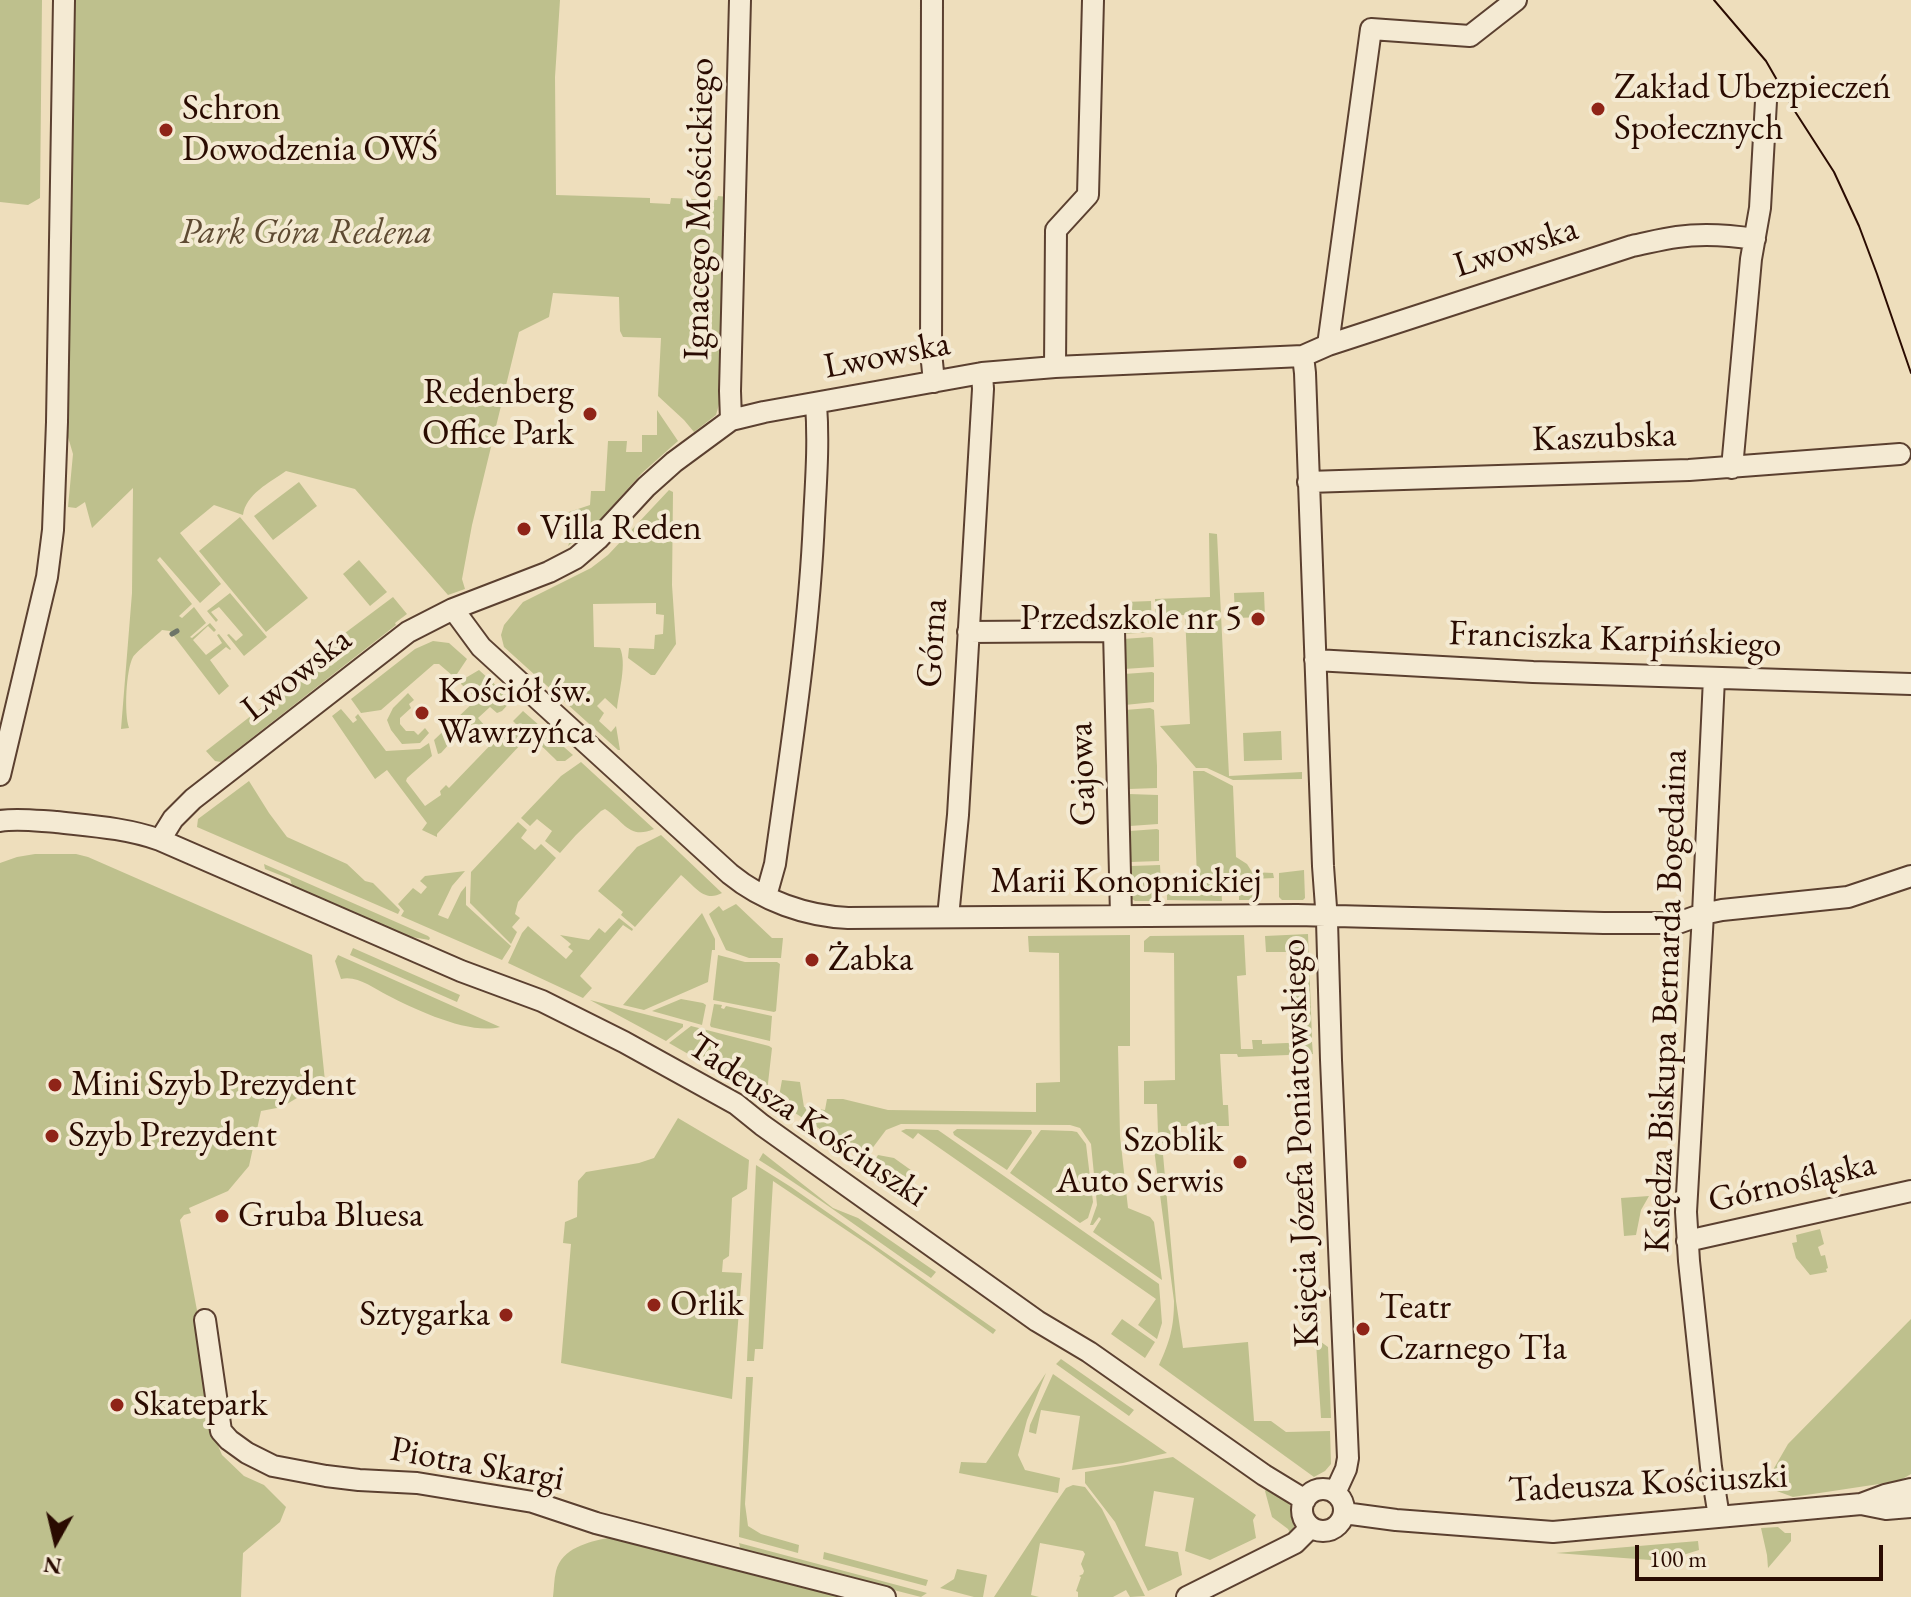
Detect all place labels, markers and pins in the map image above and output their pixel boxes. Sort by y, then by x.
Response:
place label: Zakład Ubezpieczeń Społecznych [1614,66,1891,151]
place label: Schron Dowodzenia OWŚ [182,87,438,172]
marker: Zakład Ubezpieczeń Społecznych [1589,100,1607,118]
marker: Schron Dowodzenia OWŚ [157,121,175,139]
place label: Redenberg Office Park [422,371,574,456]
marker: Redenberg Office Park [581,405,599,423]
place label: Villa Reden [540,507,702,551]
marker: Villa Reden [515,520,533,538]
place label: Przedszkole nr 5 [1020,597,1242,641]
marker: Przedszkole nr 5 [1249,610,1267,628]
place label: Kościół św. Wawrzyńca [438,670,595,755]
marker: Kościół św. Wawrzyńca [413,704,431,722]
place label: Żabka [828,938,913,982]
marker: Żabka [803,951,821,969]
place label: Mini Szyb Prezydent [71,1063,356,1107]
marker: Mini Szyb Prezydent [46,1076,64,1094]
place label: Szyb Prezydent [68,1114,277,1158]
place label: Szoblik Auto Serwis [1056,1119,1224,1204]
marker: Szyb Prezydent [43,1127,61,1145]
marker: Szoblik Auto Serwis [1231,1153,1249,1171]
place label: Gruba Bluesa [238,1194,423,1238]
marker: Gruba Bluesa [213,1207,231,1225]
place label: Orlik [670,1283,744,1327]
place label: Teatr Czarnego Tła [1379,1286,1567,1371]
place label: Sztygarka [359,1293,490,1337]
marker: Orlik [645,1296,663,1314]
marker: Sztygarka [497,1306,515,1324]
marker: Teatr Czarnego Tła [1354,1320,1372,1338]
place label: Skatepark [133,1383,268,1427]
marker: Skatepark [108,1396,126,1414]

